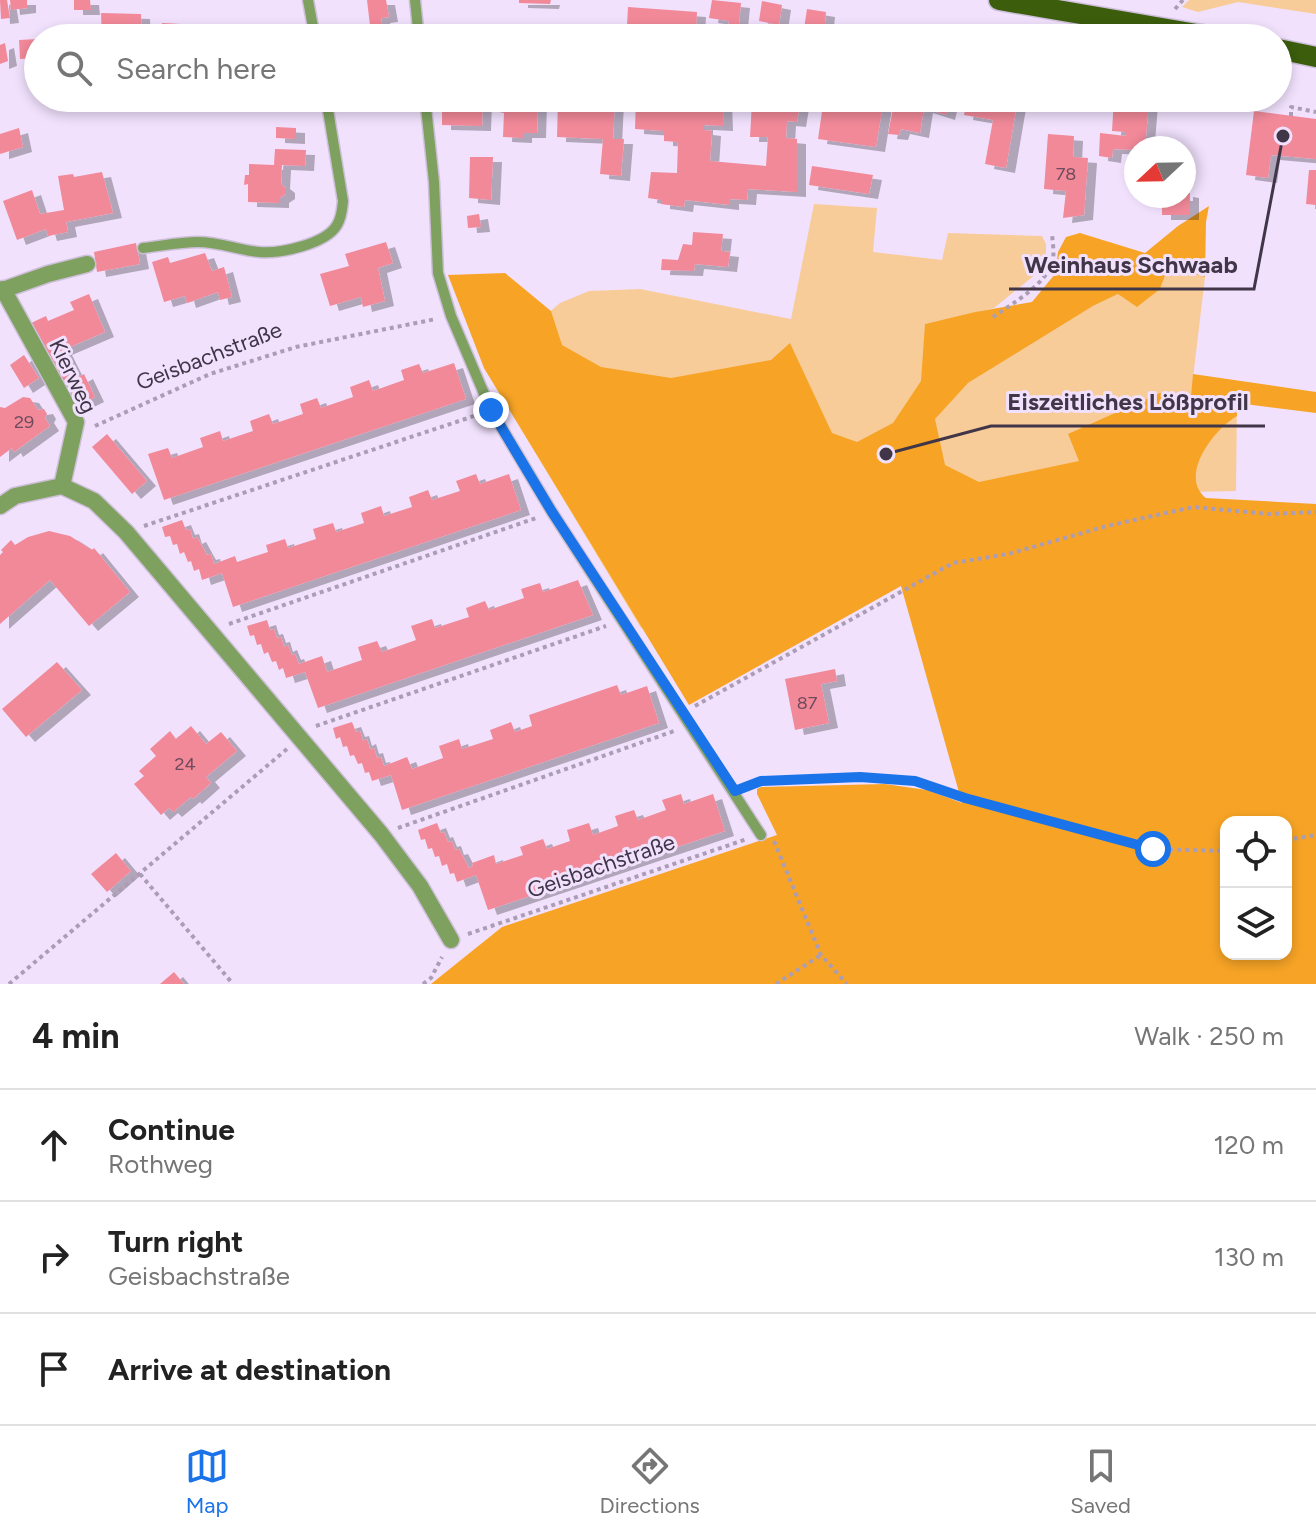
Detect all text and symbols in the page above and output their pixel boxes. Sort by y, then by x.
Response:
search box [24,24,1292,112]
icon: search [52,46,96,90]
text: Search here [116,50,276,87]
north arrow [1124,136,1196,208]
house number: 78 [1056,163,1076,185]
callout: Weinhaus Schwaab [1009,241,1254,289]
text: Weinhaus Schwaab [1024,250,1238,279]
street label: Geisbachstraße [132,316,286,396]
street label: Kierweg [43,334,103,418]
callout: Eiszeitliches Lößprofil [991,378,1265,426]
text: Eiszeitliches Lößprofil [1007,387,1249,416]
route end [473,392,509,428]
house number: 29 [14,411,34,433]
house number: 87 [797,692,818,714]
house number: 24 [174,753,196,775]
map controls [1220,816,1292,960]
button: locate [1220,816,1292,888]
street label: Geisbachstraße [524,828,678,904]
route start [1135,831,1171,867]
button: layers [1220,888,1292,960]
text: 4 min [32,1016,119,1057]
text: Walk · 250 m [1134,1020,1284,1052]
text: Continue [108,1111,235,1148]
icon: ahead [32,1123,76,1167]
text: 120 m [1214,1129,1284,1161]
text: Rothweg [108,1148,213,1180]
text: Turn right [108,1223,243,1260]
icon: right [32,1235,76,1279]
text: 130 m [1214,1241,1284,1273]
text: Geisbachstraße [108,1260,290,1292]
icon: arrive [32,1347,76,1391]
text: Arrive at destination [108,1351,391,1388]
tab: Map [185,1444,229,1519]
tab: Directions [600,1444,700,1519]
tab: Saved [1070,1444,1131,1519]

